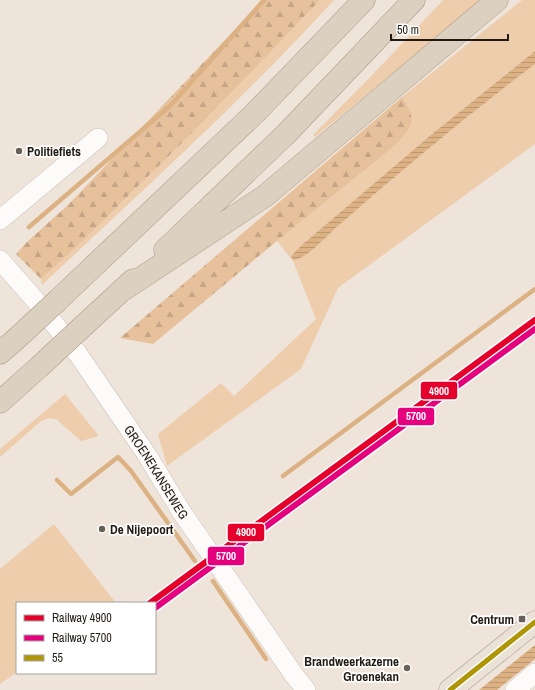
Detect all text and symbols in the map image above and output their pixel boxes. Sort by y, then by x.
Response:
scale bar [391,16,508,42]
text: 50 m [397,22,419,38]
place label: Politiefiets [27,143,81,160]
marker: Politiefiets [14,146,24,156]
line badge: 4900 [420,381,458,400]
text: 4900 [429,384,449,398]
line badge: 5700 [397,407,435,426]
text: 5700 [406,409,426,423]
street label: GROENEKANSEWEG [120,422,192,523]
place label: De Nijepoort [110,521,174,538]
line badge: 4900 [227,523,265,542]
marker: De Nijepoort [97,524,107,534]
text: 4900 [236,525,256,539]
line badge: 5700 [207,546,245,566]
text: 5700 [216,549,236,563]
legend [16,602,156,674]
text: Railway 4900 [52,610,112,626]
place label: Centrum [470,611,514,628]
marker: Centrum [517,614,527,624]
text: Railway 5700 [52,630,112,646]
text: 55 [52,650,63,666]
place label: Brandweerkazerne Groenekan [304,653,399,685]
marker: Brandweerkazerne Groenekan [402,663,412,673]

